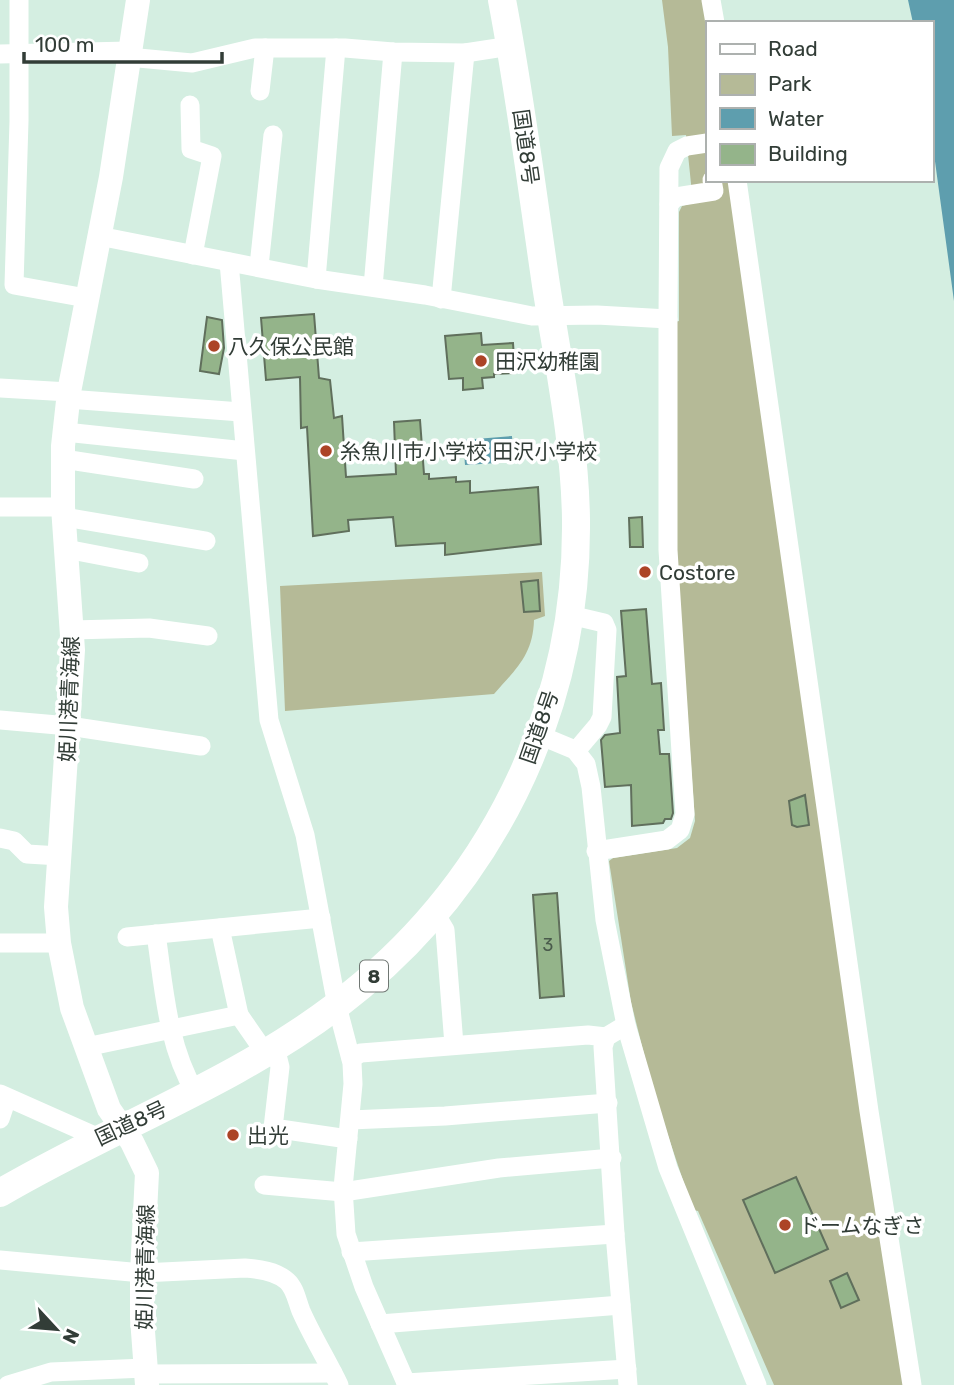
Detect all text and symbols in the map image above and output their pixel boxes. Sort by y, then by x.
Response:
scale bar [24,21,222,65]
legend [706,21,933,182]
text: 100 m [35,32,94,57]
text: Road [768,36,818,61]
text: Park [768,71,812,96]
text: Water [768,106,824,131]
street label: 国道8号 [508,107,544,187]
text: Building [768,141,848,166]
place label: 八久保公民館 [228,334,354,359]
marker: 八久保公民館 [206,338,222,354]
place label: 田沢幼稚園 [495,349,600,374]
marker: 田沢幼稚園 [473,353,489,369]
place label: 糸魚川市小学校 田沢小学校 [340,439,597,464]
marker: 糸魚川市小学校 田沢小学校 [318,443,334,459]
place label: Costore [659,560,736,585]
marker: Costore [637,564,653,580]
street label: 姫川港青海線 [54,636,84,762]
street label: 国道8号 [515,687,563,767]
house number: 3 [543,934,553,956]
road number: 8 [360,960,388,992]
street label: 国道8号 [91,1096,171,1150]
place label: 出光 [247,1123,289,1148]
marker: 出光 [225,1127,241,1143]
street label: 姫川港青海線 [131,1204,159,1330]
place label: ドームなぎさ [799,1213,924,1238]
marker: ドームなぎさ [777,1217,793,1233]
north arrow [21,1294,91,1364]
text: N [57,1325,84,1347]

